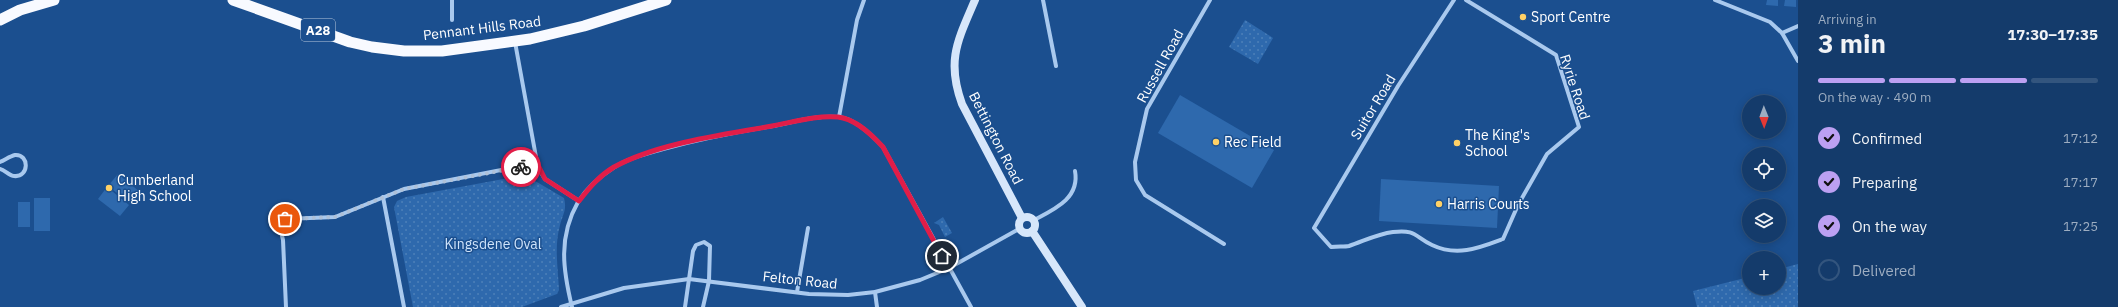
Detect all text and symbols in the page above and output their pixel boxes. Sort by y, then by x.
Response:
place label: Sport Centre [1531,8,1611,26]
text: Arriving in [1818,11,1877,28]
street label: Pennant Hills Road [422,12,542,44]
marker: Sport Centre [1518,12,1528,22]
road number: A28 [301,19,335,41]
text: 17:30–17:35 [2007,25,2098,44]
street label: Russell Road [1132,26,1188,106]
text: 3 min [1818,26,1886,60]
street label: Ryrie Road [1556,52,1594,122]
street label: Suitor Road [1347,71,1399,143]
street label: Bettington Road [965,89,1027,187]
text: On the way · 490 m [1818,89,1931,106]
north arrow [1742,95,1786,139]
map controls [1742,95,1786,295]
place label: The King's School [1465,126,1530,160]
icon: check [1818,127,1840,149]
text: Confirmed [1852,129,1922,148]
text: 17:12 [2063,130,2098,147]
place label: Rec Field [1224,133,1282,151]
marker: Rec Field [1211,137,1221,147]
marker: The King's School [1452,138,1462,148]
courier [501,147,541,187]
button: locate [1742,147,1786,191]
icon: bike [510,156,532,178]
place label: Cumberland High School [117,171,194,205]
icon: check [1818,171,1840,193]
text: Preparing [1852,173,1917,192]
text: 17:17 [2063,174,2098,191]
marker: Cumberland High School [104,183,114,193]
place label: Harris Courts [1447,195,1530,213]
marker: Harris Courts [1434,199,1444,209]
button: layers [1742,199,1786,243]
pin [268,202,302,236]
icon: bag [274,208,296,230]
icon: check [1818,215,1840,237]
text: On the way [1852,217,1927,236]
text: 17:25 [2063,218,2098,235]
park label: Kingsdene Oval [444,235,542,253]
pin [925,239,959,273]
icon: home [931,245,953,267]
button: + [1742,251,1786,295]
text: Delivered [1852,261,1916,280]
street label: Felton Road [762,267,838,293]

